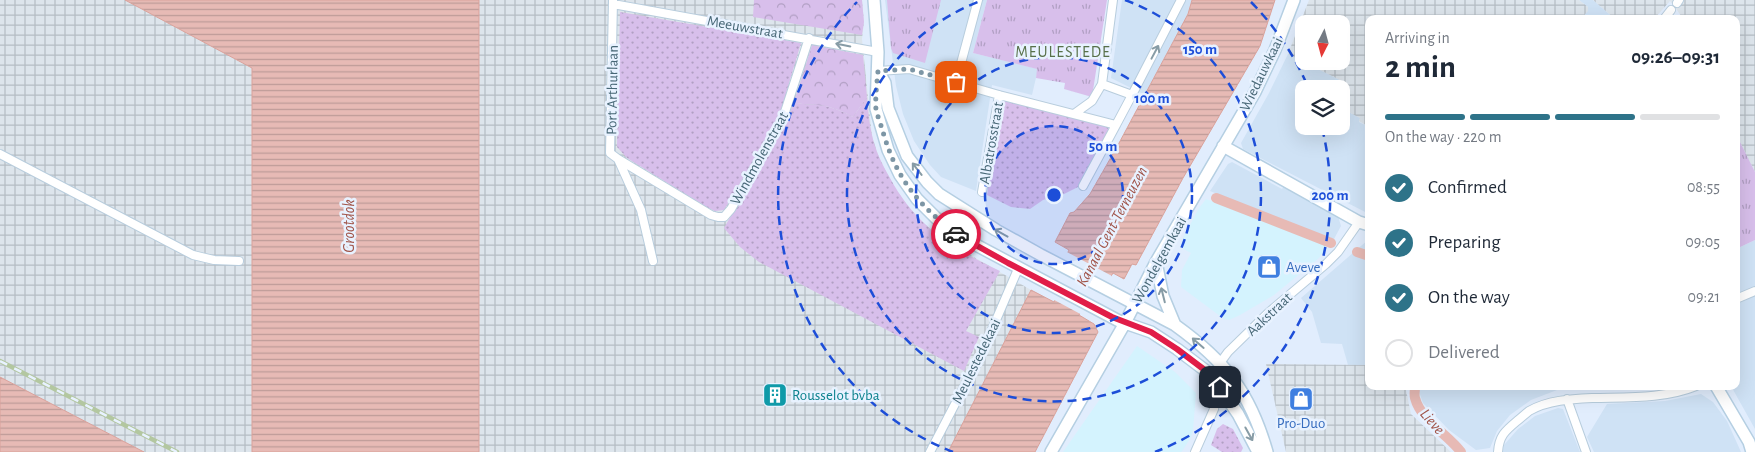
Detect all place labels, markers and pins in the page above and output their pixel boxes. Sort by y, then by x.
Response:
pin [935,61,977,103]
centre of rings [1045,186,1063,204]
shop icon: Aveve [1256,254,1282,280]
place label: Aveve [1286,260,1321,275]
pin [1199,366,1241,408]
building icon: Rousselot bvba [762,382,788,408]
shop icon: Pro-Duo [1288,386,1314,412]
place label: Rousselot bvba [792,388,880,403]
place label: Pro-Duo [1277,416,1325,431]

